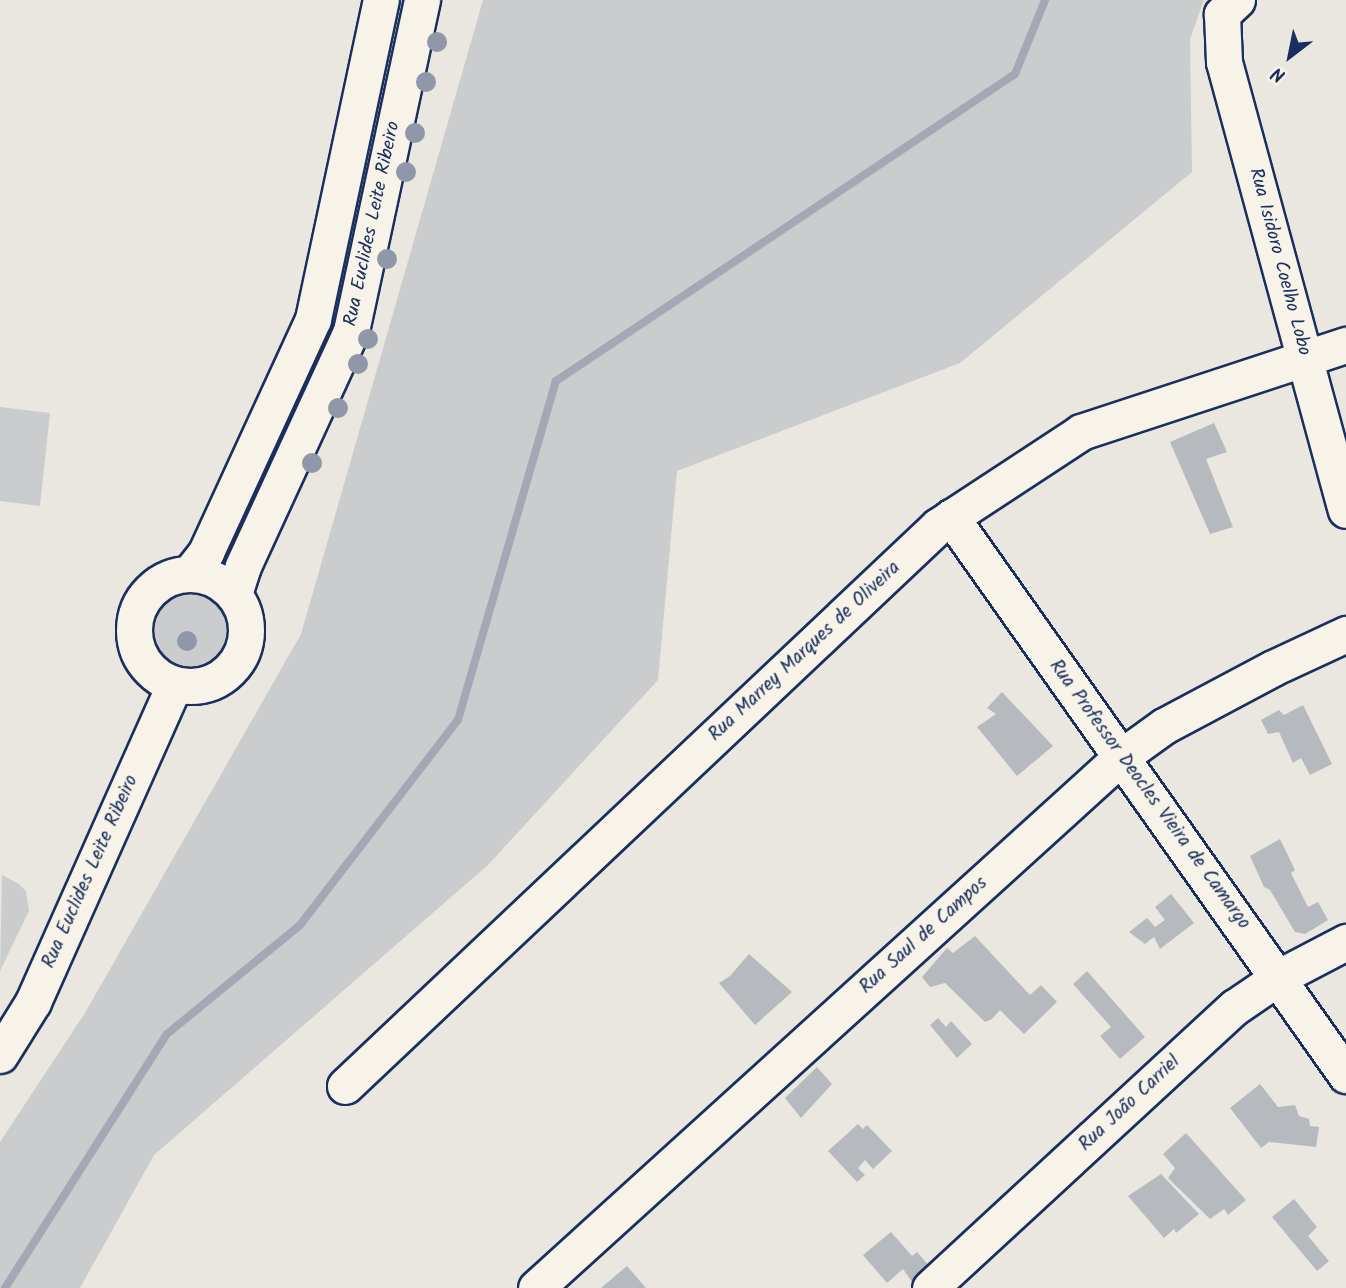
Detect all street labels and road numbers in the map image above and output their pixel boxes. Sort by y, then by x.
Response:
street label: Rua Euclides Leite Ribeiro [340,119,406,329]
street label: Rua Isidoro Coelho Lobo [1243,166,1315,358]
street label: Rua Marrey Marques de Oliveira [704,557,906,747]
street label: Rua Professor Deocles Vieira de Camargo [1044,656,1254,934]
street label: Rua Euclides Leite Ribeiro [38,772,144,972]
street label: Rua Saul de Campos [855,873,993,999]
street label: Rua João Carriel [1075,1051,1185,1157]

